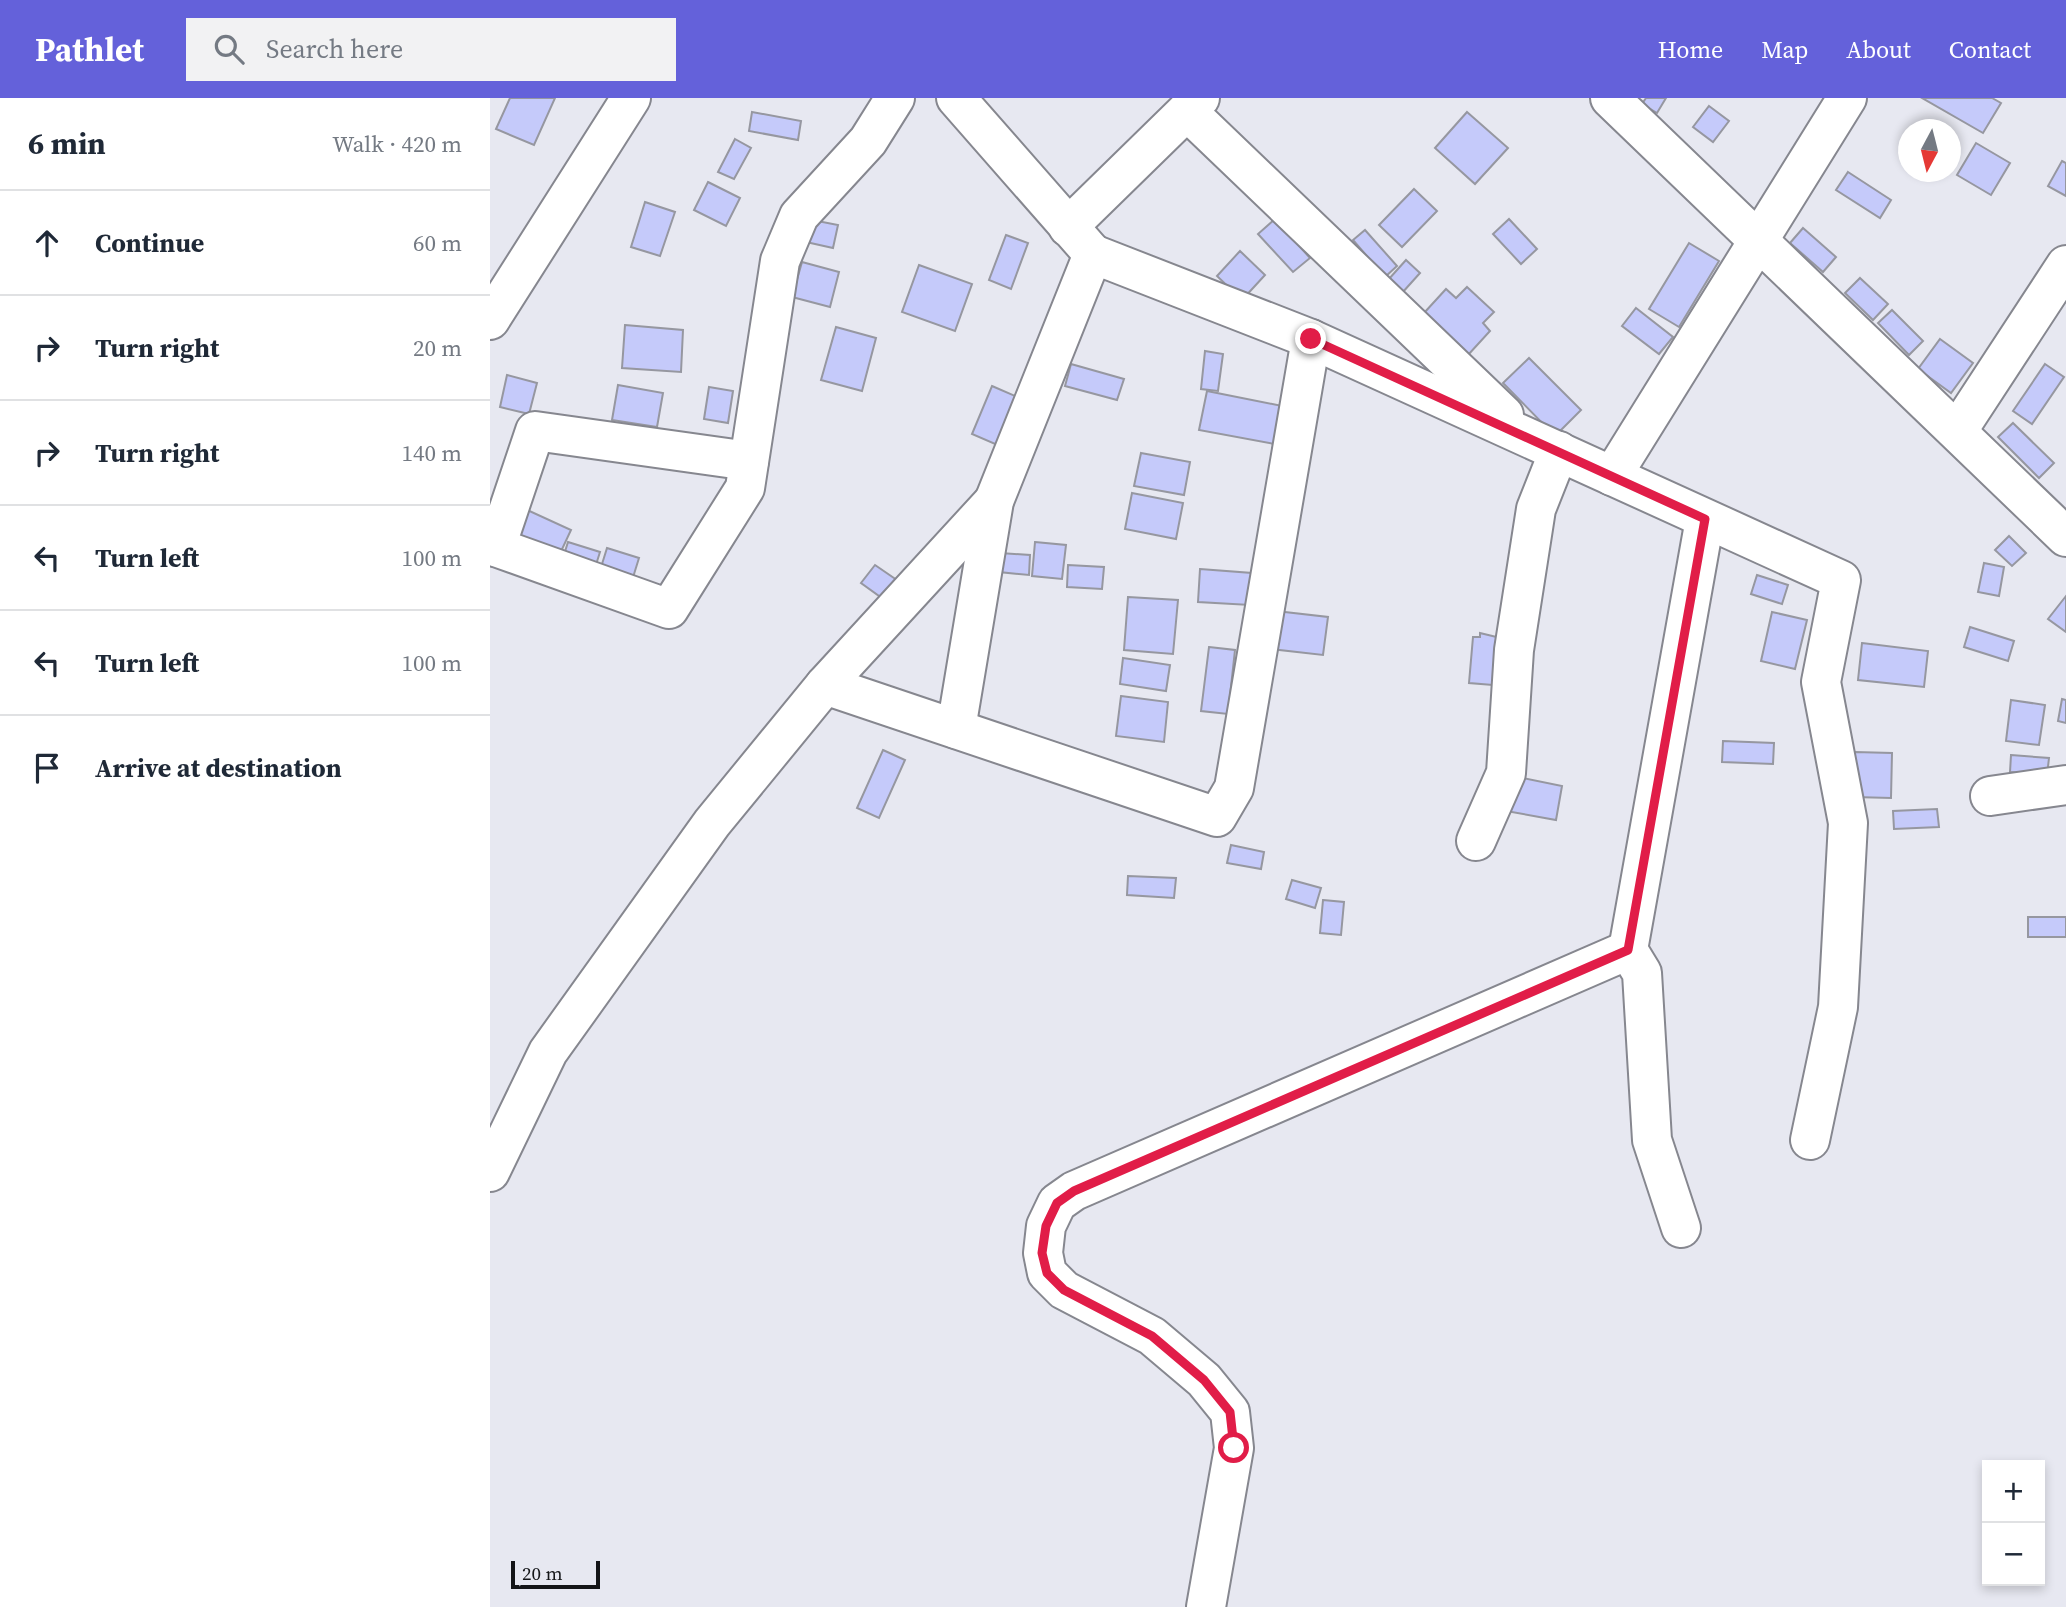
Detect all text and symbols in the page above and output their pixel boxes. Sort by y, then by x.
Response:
search box [186,18,676,81]
text: Pathlet [35,27,144,72]
icon: search [210,30,248,68]
text: Search here [266,31,403,67]
text: Home [1658,33,1723,66]
text: Map [1761,33,1808,66]
text: About [1846,33,1911,66]
text: Contact [1949,33,2031,66]
north arrow [1898,119,1961,182]
text: 6 min [28,123,106,164]
text: Walk · 420 m [332,128,462,160]
icon: ahead [28,224,66,262]
text: Continue [95,225,204,261]
text: 60 m [413,227,462,259]
route end [1295,323,1326,354]
icon: right [28,329,66,367]
text: Turn right [95,330,219,366]
text: 20 m [413,332,462,364]
icon: right [28,434,66,472]
text: Turn right [95,435,219,471]
text: 140 m [401,437,462,469]
icon: left [28,539,66,577]
text: Turn left [95,540,199,576]
text: 100 m [401,542,462,574]
icon: left [28,644,66,682]
text: Turn left [95,645,199,681]
text: 100 m [401,647,462,679]
icon: arrive [28,749,66,787]
text: Arrive at destination [95,750,342,786]
route start [1218,1432,1249,1463]
map controls [1982,1460,2045,1586]
button: + [1982,1460,2045,1523]
button: − [1982,1523,2045,1586]
scale bar [511,1558,600,1590]
text: 20 m [522,1560,563,1586]

